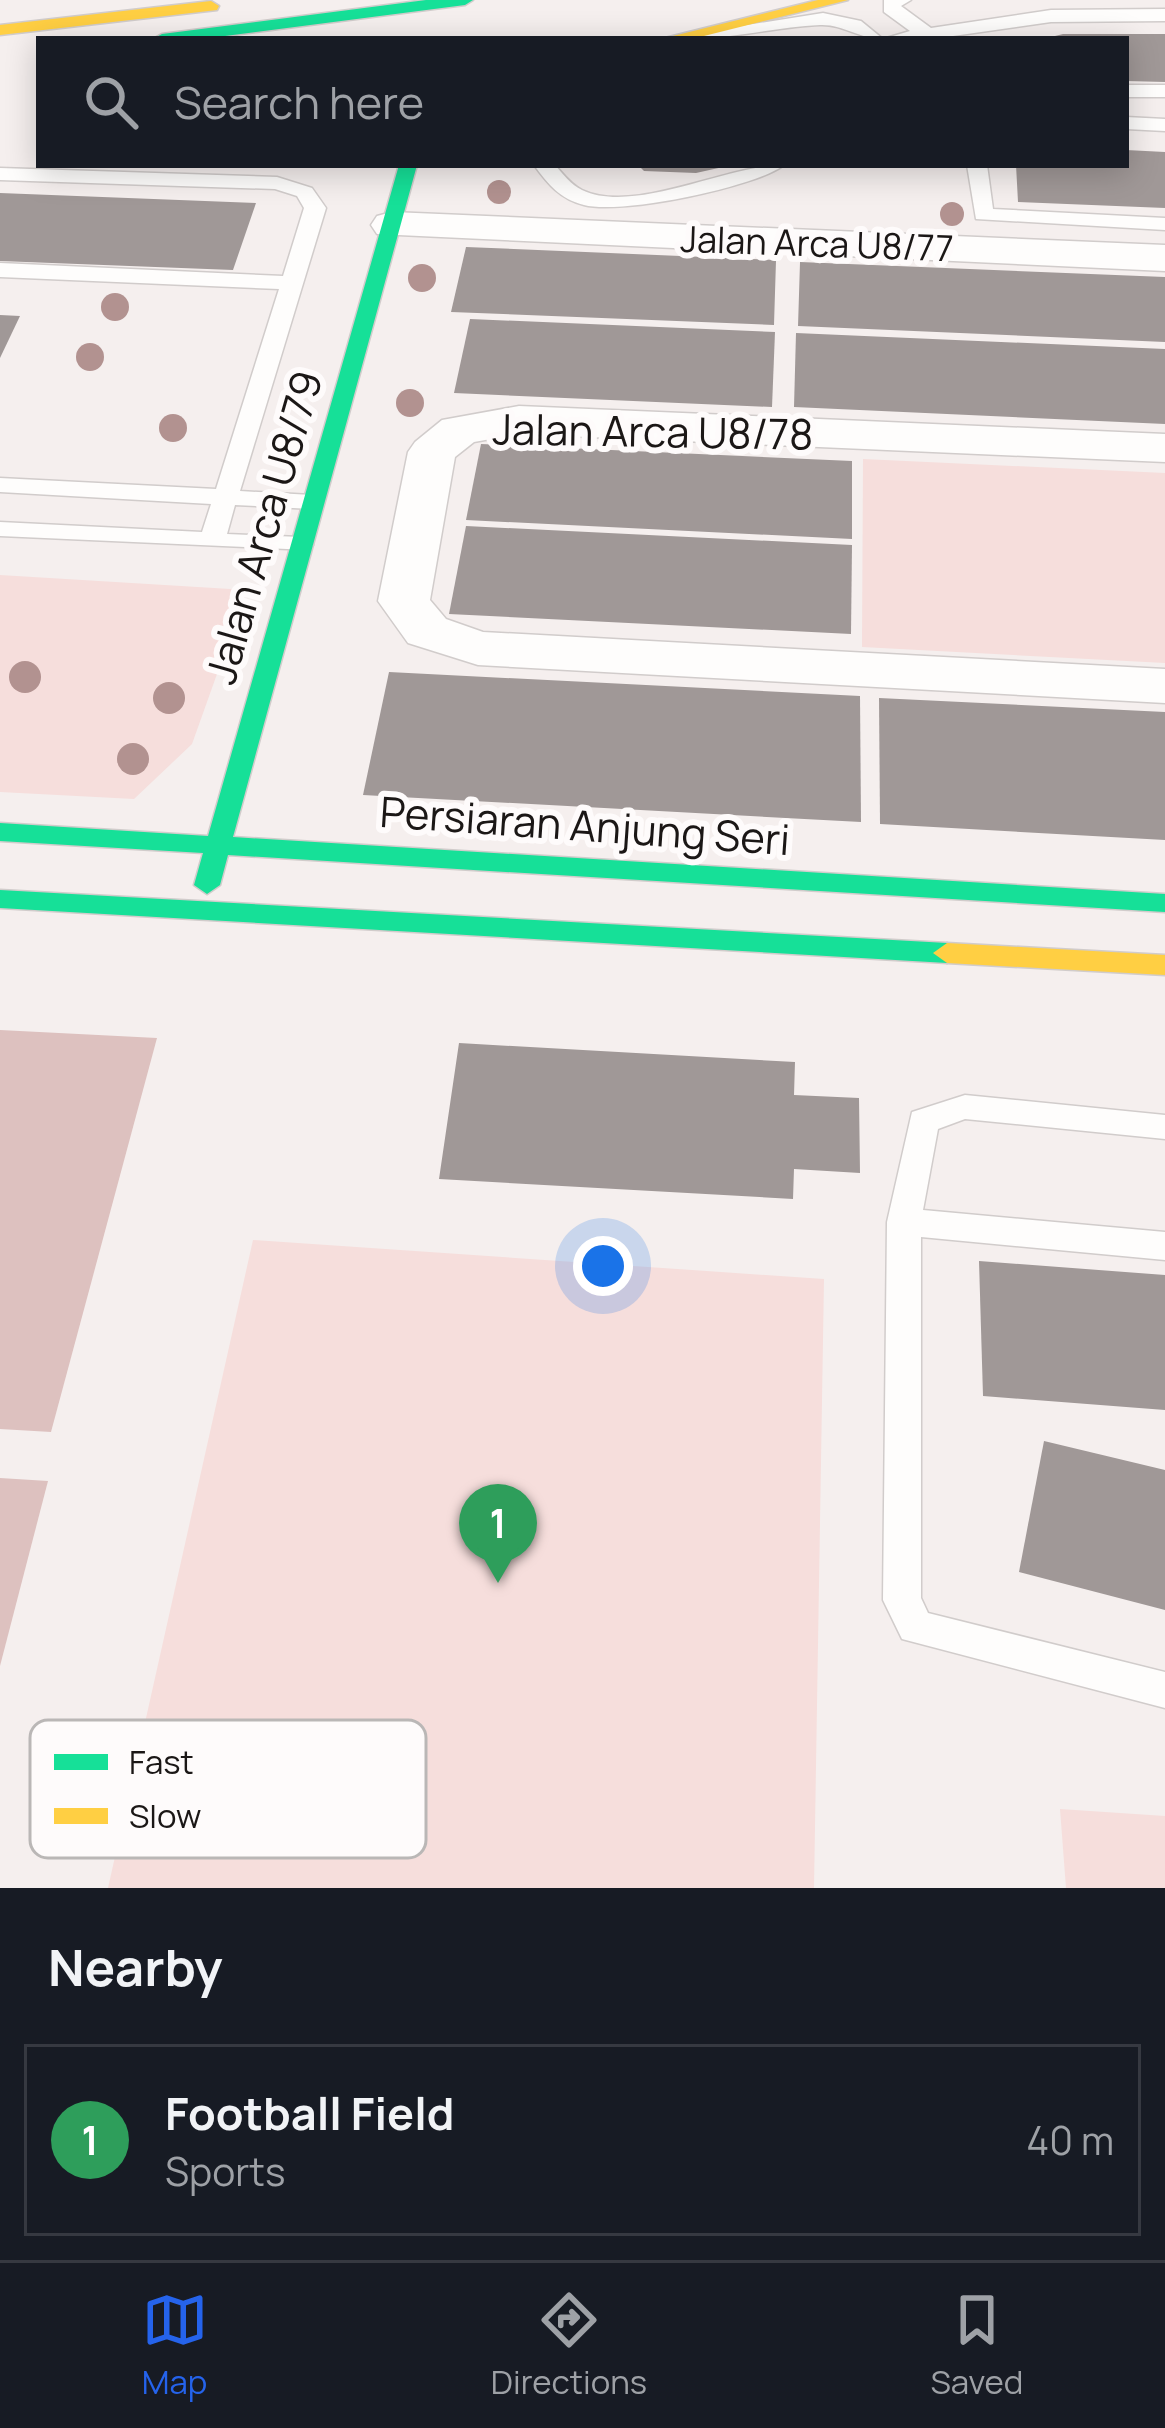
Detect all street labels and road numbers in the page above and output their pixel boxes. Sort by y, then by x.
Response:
street label: Jalan Arca U8/77 [680,214,954,272]
street label: Jalan Arca U8/79 [191,364,335,690]
street label: Jalan Arca U8/78 [492,399,814,463]
street label: Persiaran Anjung Seri [378,782,792,868]

